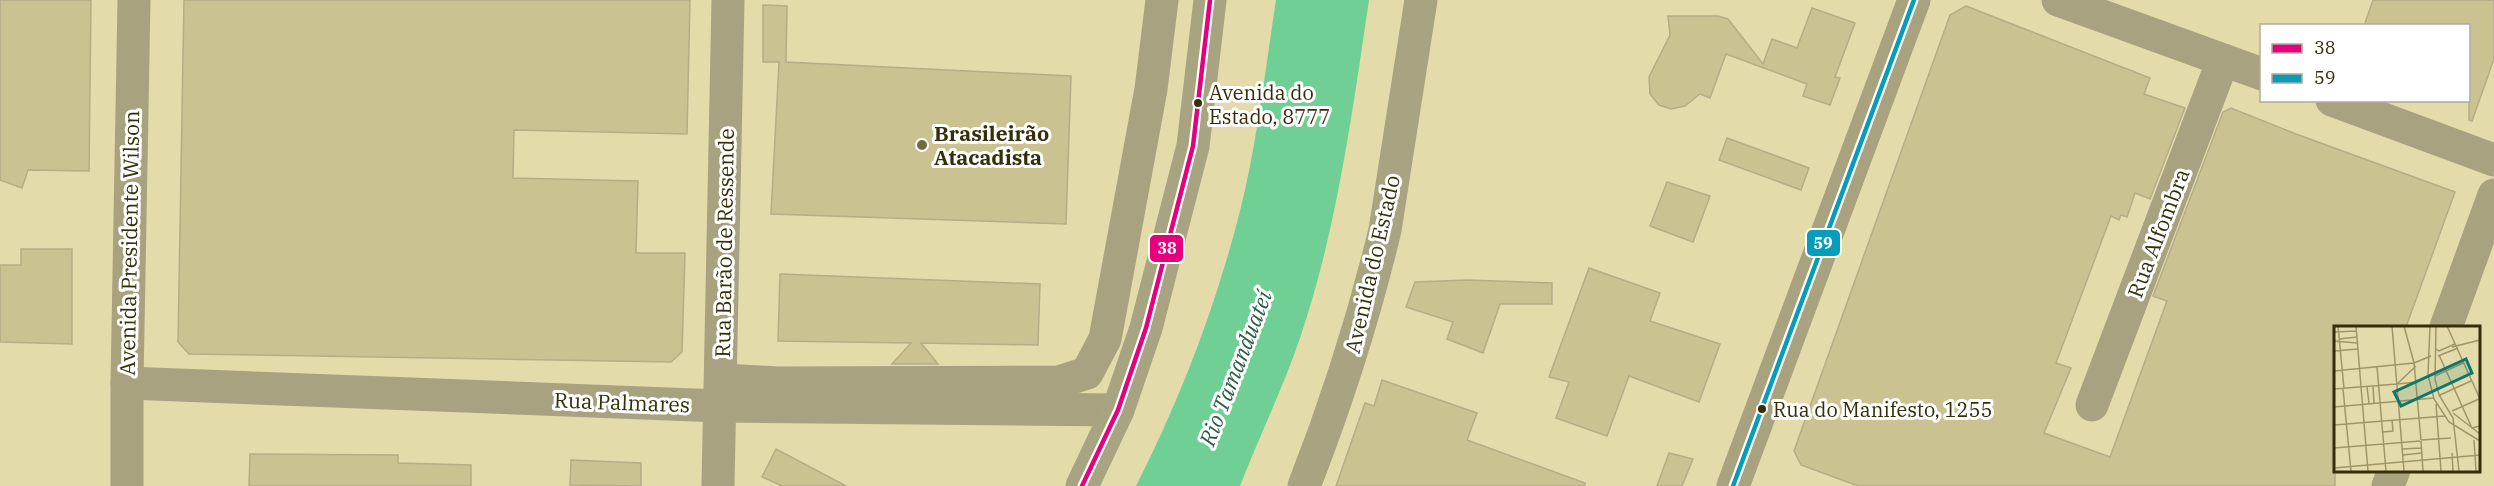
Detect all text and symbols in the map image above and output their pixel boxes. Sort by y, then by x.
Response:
legend [2260,24,2470,102]
text: 38 [2314,36,2336,59]
text: 59 [2314,66,2336,89]
place label: Avenida do Estado, 8777 [1209,79,1330,130]
marker: Avenida do Estado, 8777 [1192,97,1204,109]
street label: Avenida Presidente Wilson [113,110,145,376]
place label: Brasileirão Atacadista [934,119,1049,171]
street label: Rua Barão de Ressende [708,128,740,358]
marker: Brasileirão Atacadista [915,138,929,152]
street label: Rua Alfombra [2121,164,2195,302]
street label: Avenida do Estado [1338,172,1406,356]
line badge: 59 [1806,229,1841,257]
text: 59 [1813,233,1833,253]
line badge: 38 [1149,234,1184,263]
text: 38 [1157,238,1177,258]
water label: Rio Tamanduateí [1192,285,1278,451]
inset map [2334,326,2479,471]
street label: Rua Palmares [553,386,691,418]
place label: Rua do Manifesto, 1255 [1773,396,1993,423]
marker: Rua do Manifesto, 1255 [1756,403,1768,415]

